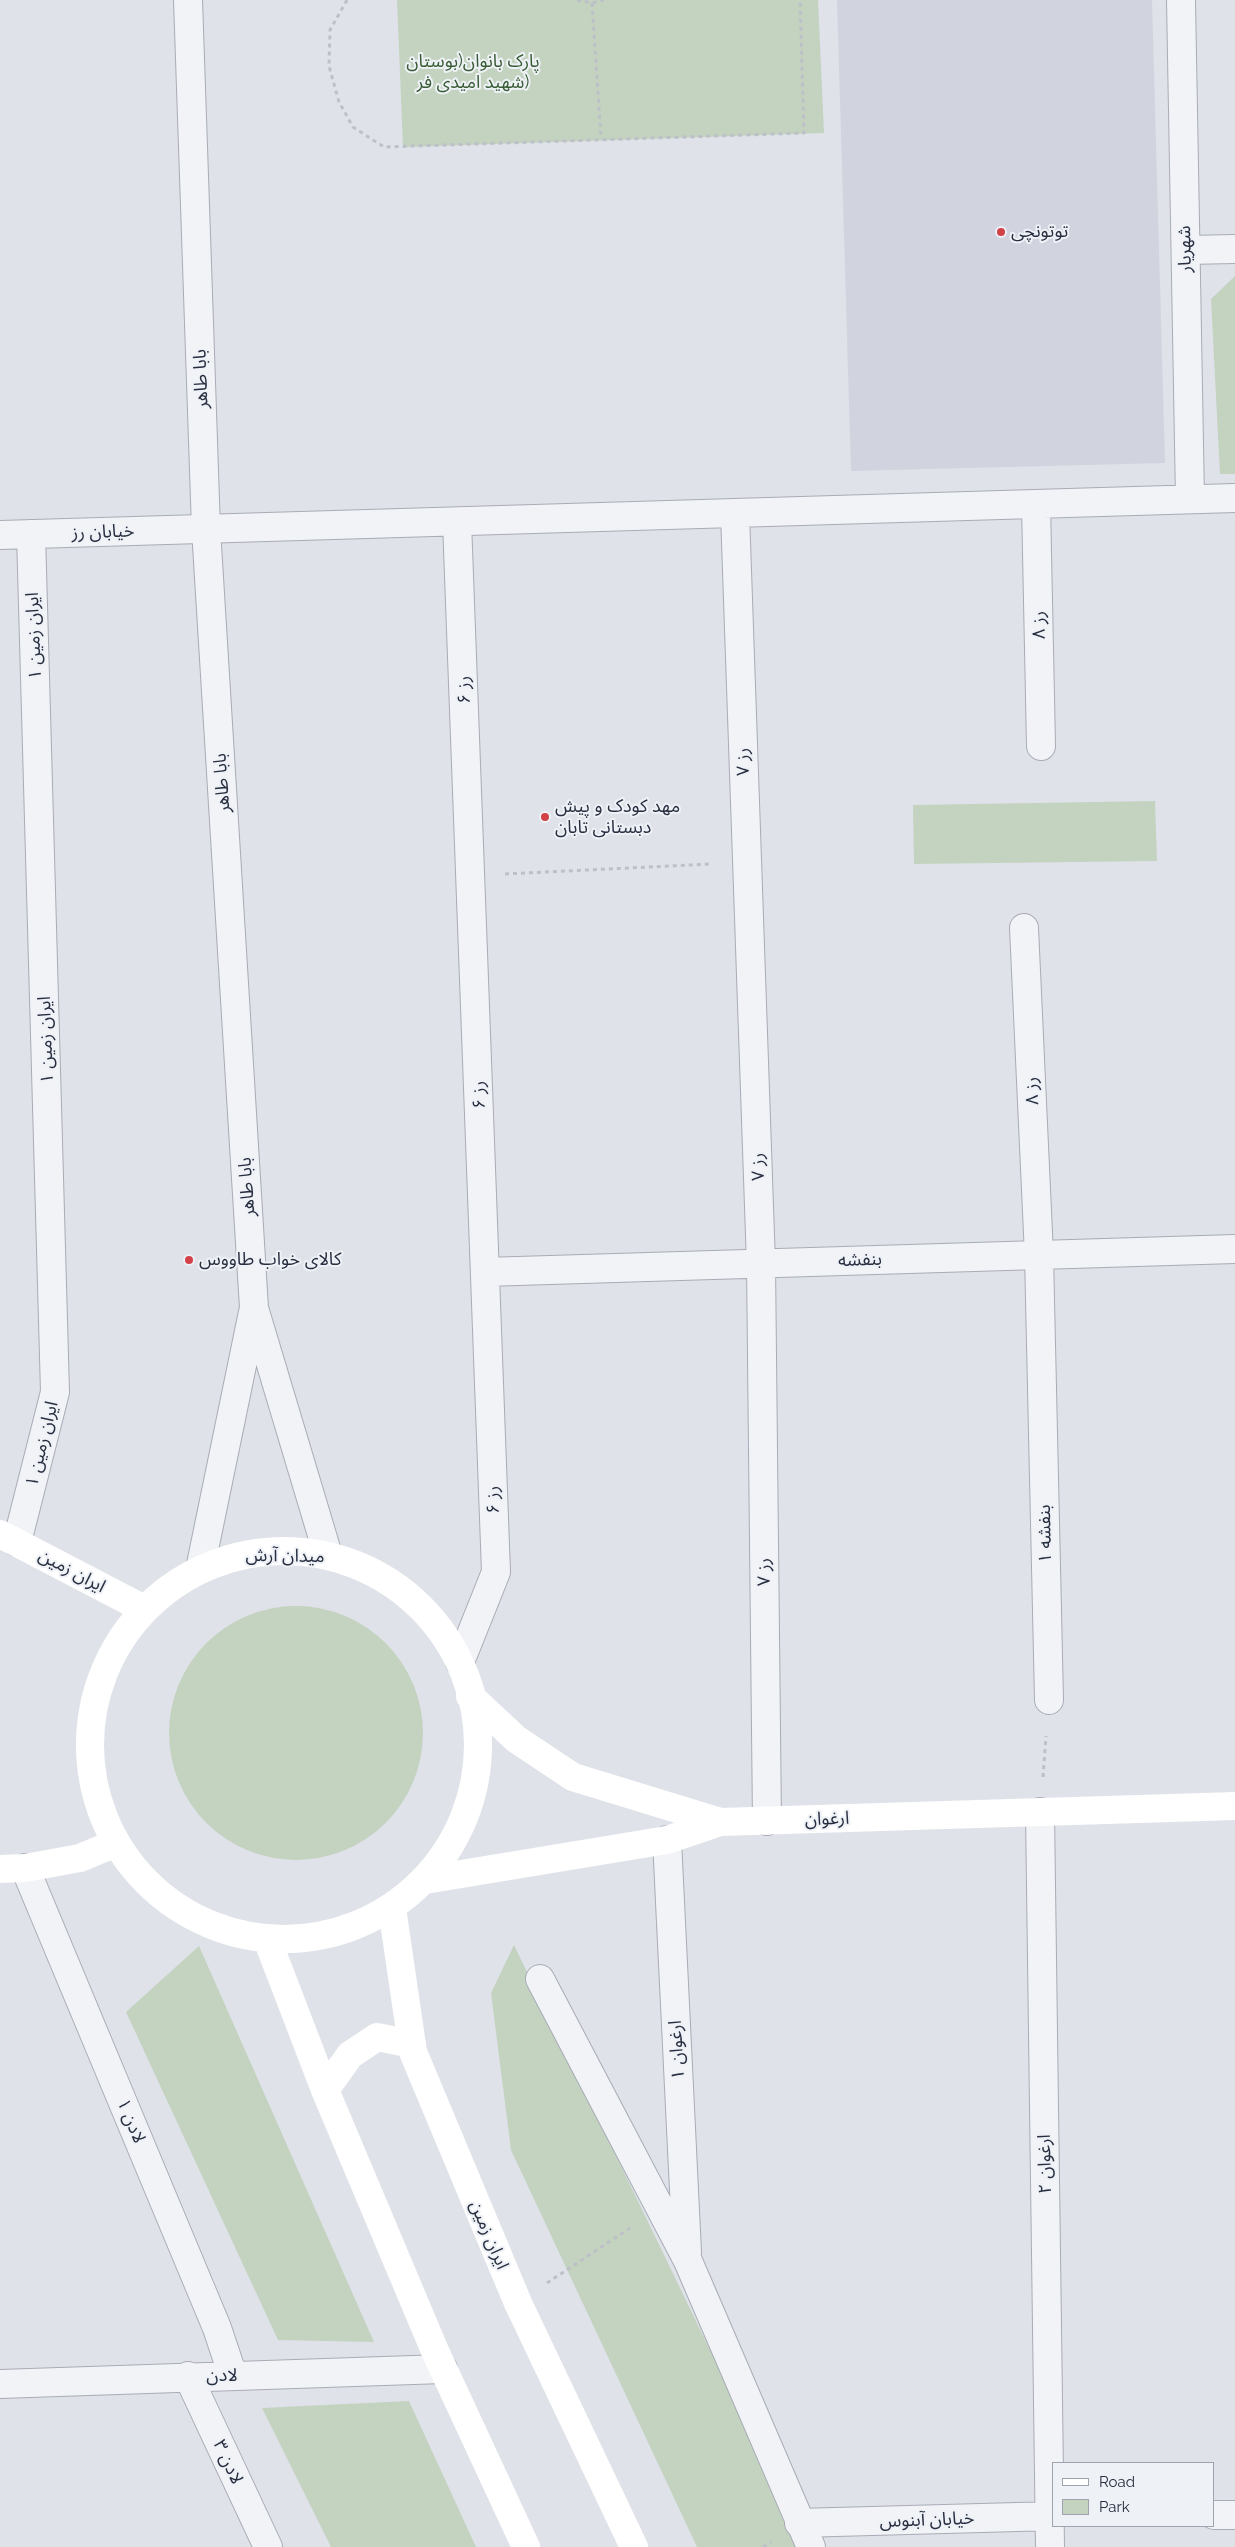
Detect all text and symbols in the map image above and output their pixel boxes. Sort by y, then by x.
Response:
park label: پارک بانوان(بوستان شهید امیدی فر) [406,51,540,94]
place label: توتونچی [1011,221,1068,243]
street label: شهریار [1174,225,1196,273]
marker: توتونچی [995,226,1007,238]
street label: بابا طاهر [189,349,213,409]
street label: خیابان رز [71,520,135,544]
street label: ایران زمین ۱ [22,592,46,680]
street label: رز ۸ [1028,611,1050,639]
street label: رز ۶ [453,676,475,704]
street label: رز ۷ [732,748,754,776]
street label: بابا طاهر [209,753,235,813]
place label: مهد کودک و پیش دبستانی تابان [555,796,680,839]
marker: مهد کودک و پیش دبستانی تابان [539,811,551,823]
street label: ایران زمین ۱ [34,996,58,1084]
street label: رز ۸ [1020,1076,1044,1106]
street label: رز ۶ [468,1081,490,1109]
street label: رز ۷ [747,1153,769,1181]
street label: بابا طاهر [234,1157,260,1217]
street label: بنفشه [838,1248,882,1272]
place label: کالای خواب طاووس [199,1249,342,1271]
marker: کالای خواب طاووس [183,1254,195,1266]
street label: ایران زمین ۱ [21,1399,63,1489]
street label: رز ۶ [482,1486,504,1514]
street label: بنفشه ۱ [1034,1504,1056,1564]
street label: ایران زمین [35,1544,109,1598]
street label: میدان آرش [245,1545,325,1567]
street label: رز ۷ [753,1558,775,1586]
street label: ارغوان [804,1807,850,1831]
street label: ارغوان ۱ [665,2020,689,2080]
street label: لادن ۱ [112,2095,150,2147]
street label: ارغوان ۲ [1034,2134,1056,2194]
street label: ایران زمین [465,2197,513,2273]
street label: لادن [206,2365,238,2387]
street label: لادن ۳ [208,2436,248,2488]
legend [1052,2462,1215,2527]
text: Road [1099,2473,1135,2491]
text: Park [1099,2498,1130,2516]
street label: خیابان آبنوس [879,2508,975,2532]

